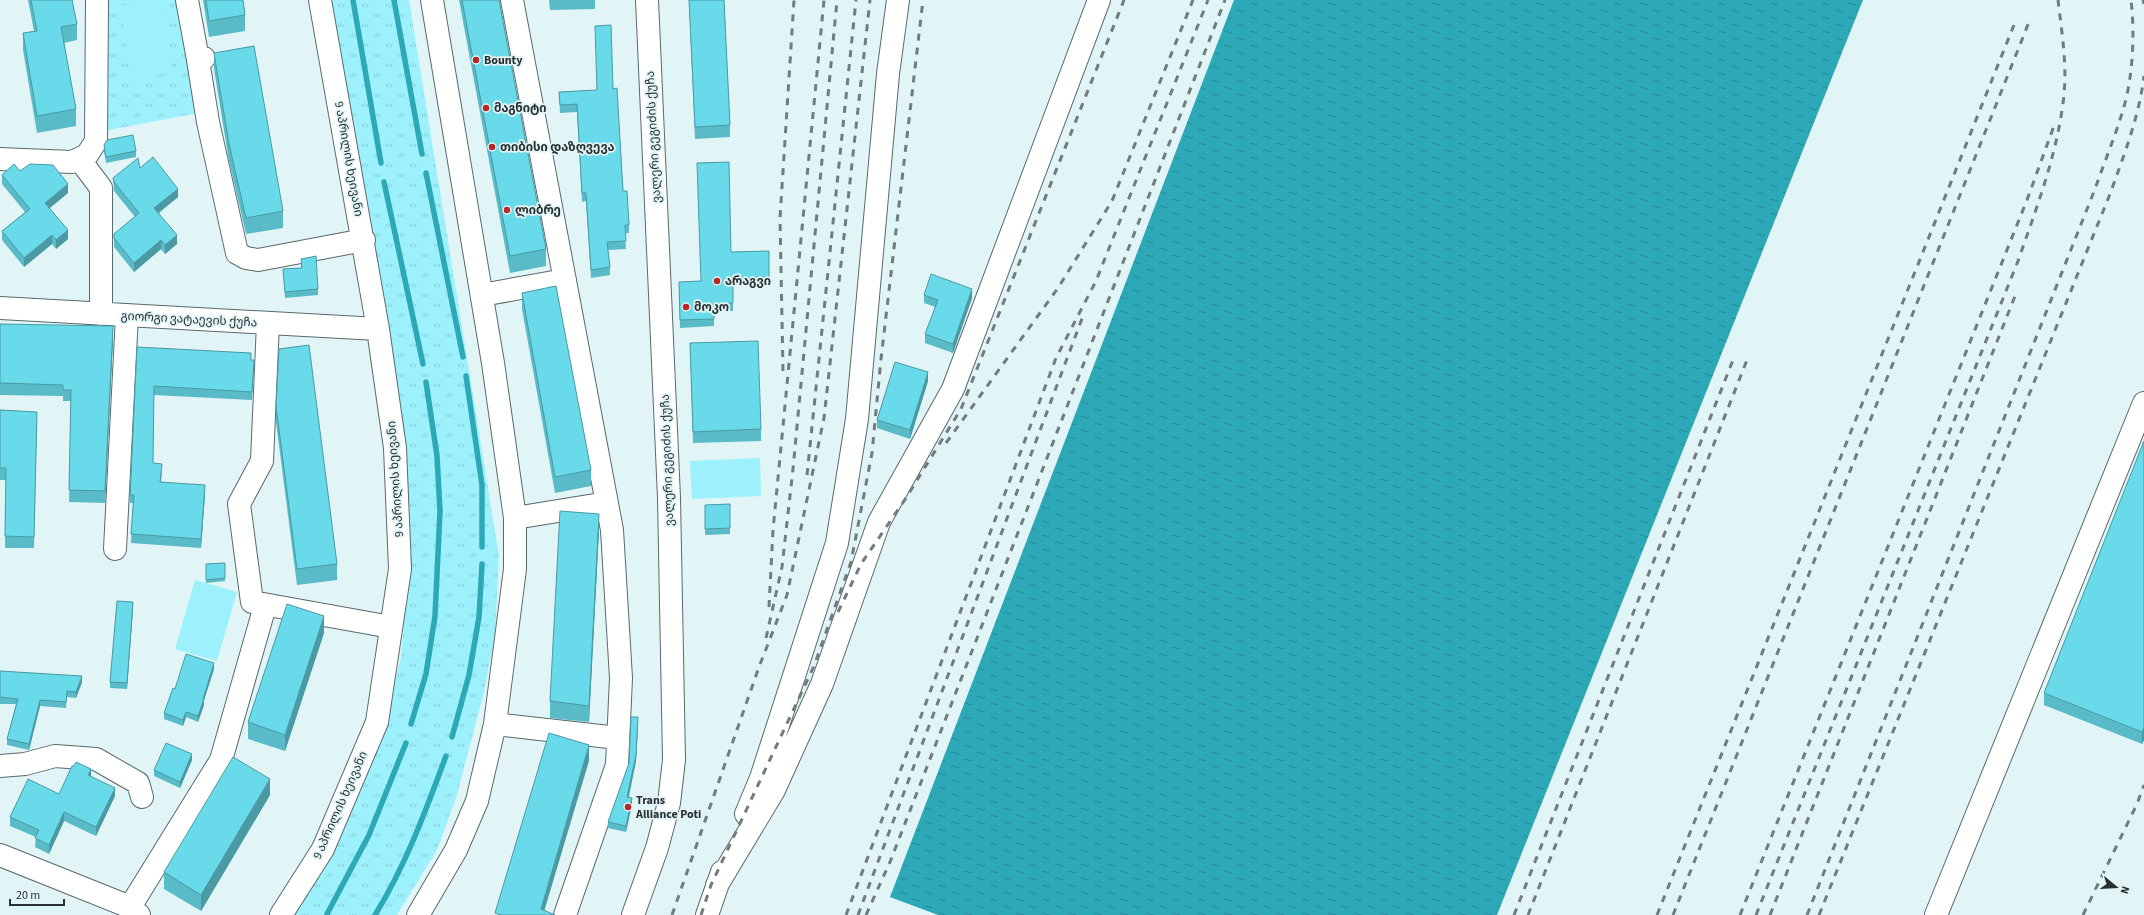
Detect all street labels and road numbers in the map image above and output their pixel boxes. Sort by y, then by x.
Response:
street label: ვალერი გეგიძის ქუჩა [642,71,665,203]
street label: 9 აპრილის ხეივანი [330,100,367,218]
street label: გიორგი ვატაევის ქუჩა [120,307,258,332]
street label: ვალერი გეგიძის ქუჩა [657,394,678,526]
street label: 9 აპრილის ხეივანი [383,420,408,538]
street label: 9 აპრილის ხეივანი [309,748,372,862]

